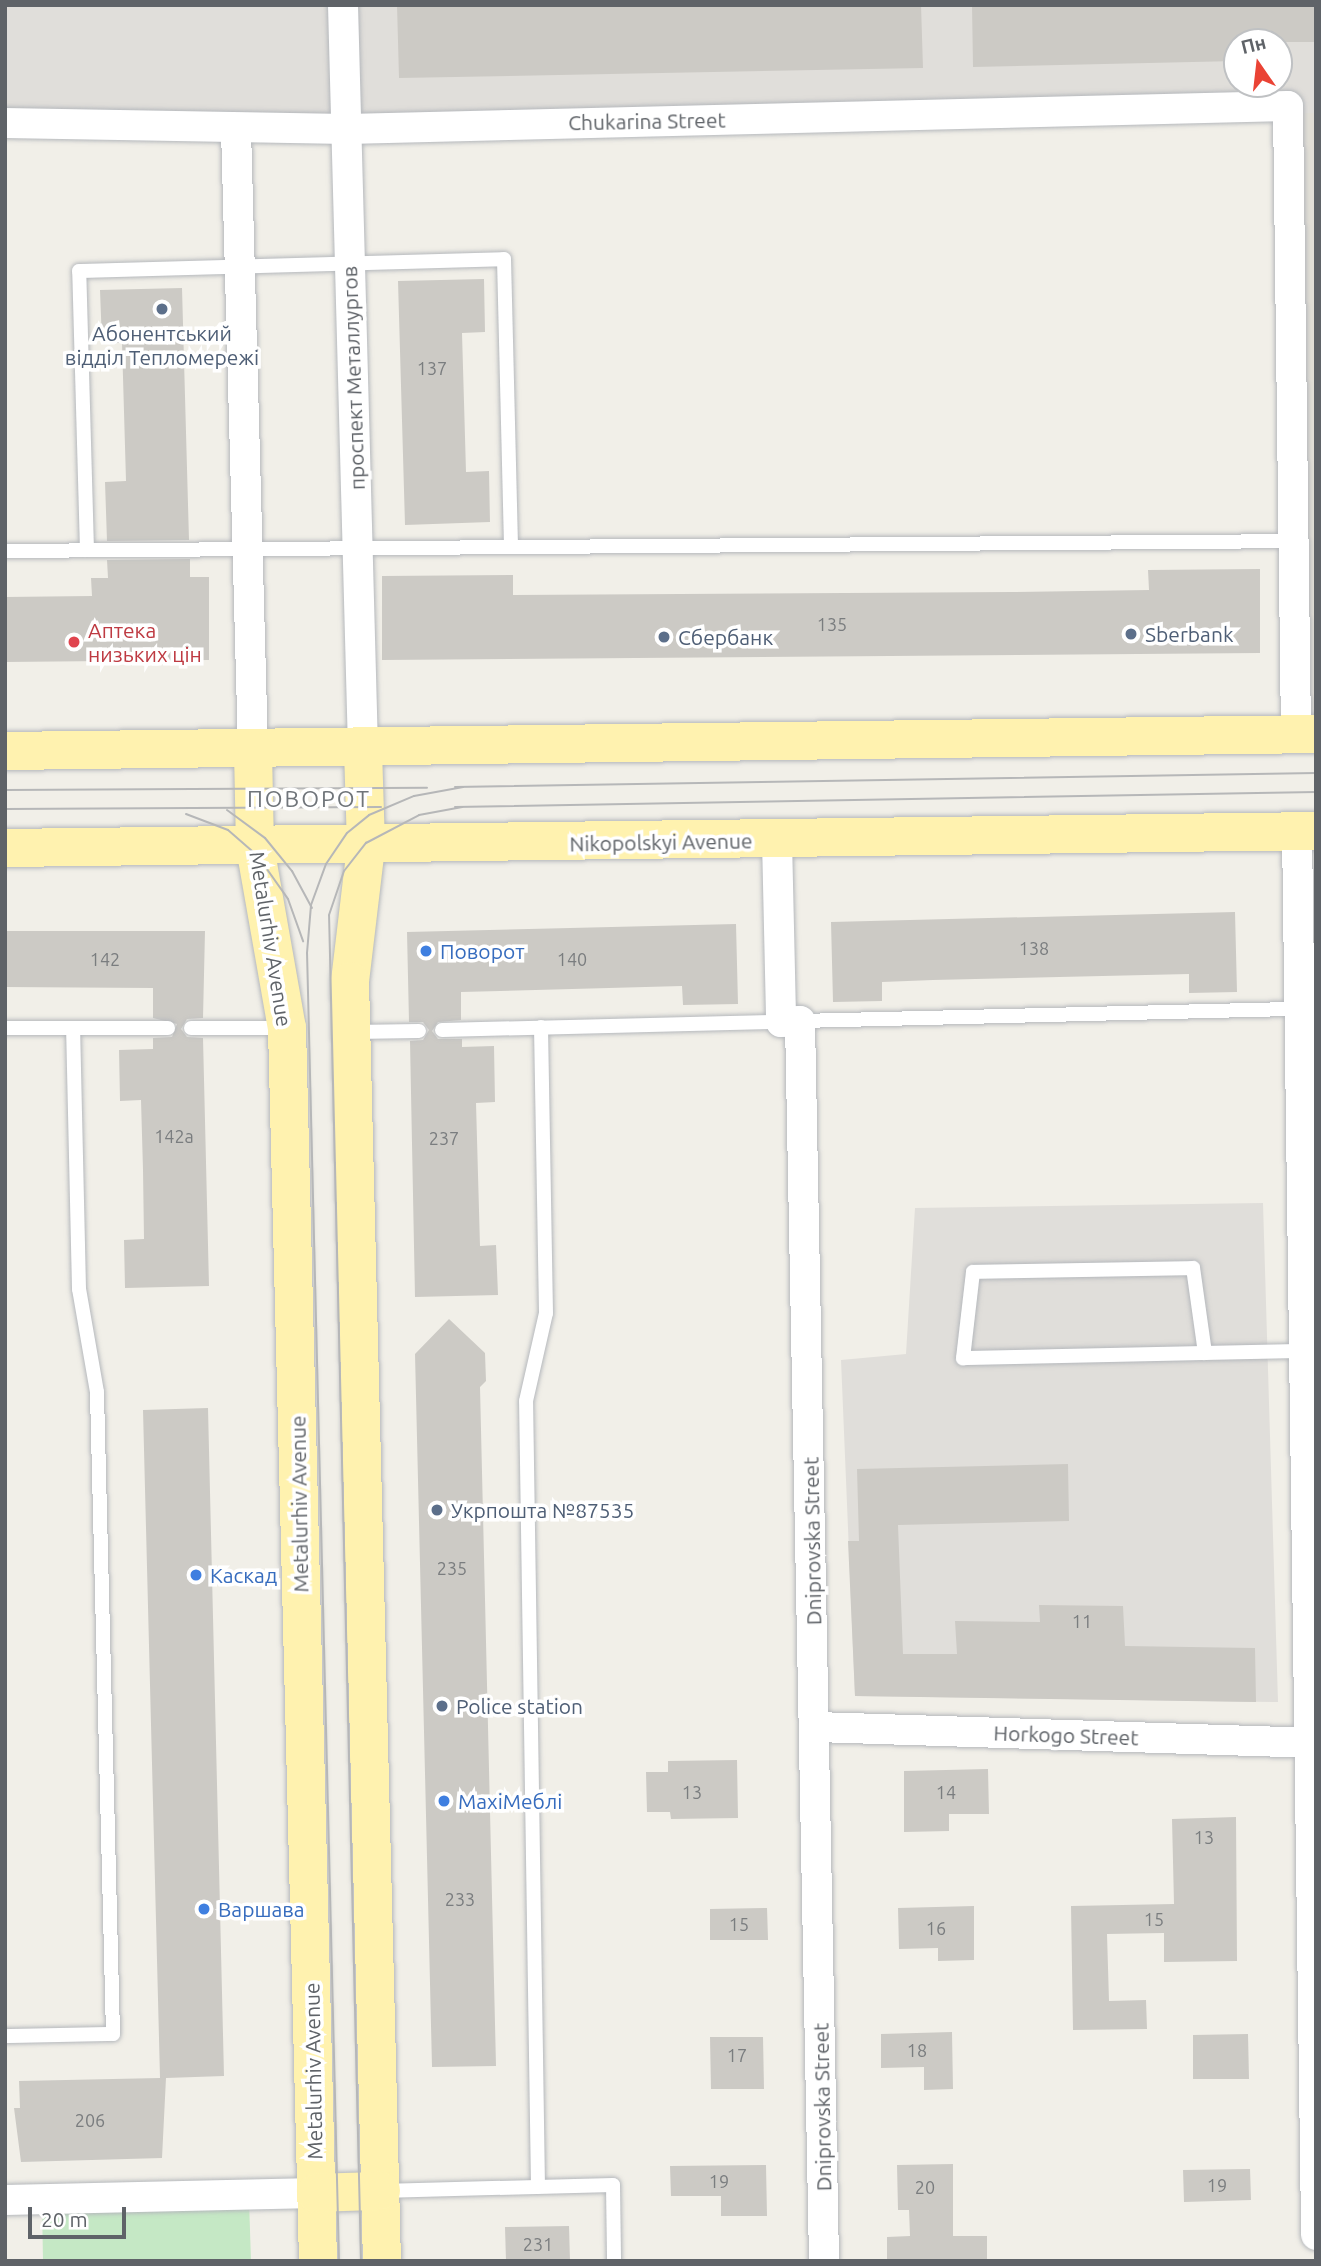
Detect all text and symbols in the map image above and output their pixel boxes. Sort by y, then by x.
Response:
north arrow [1223,28,1293,98]
text: Пн [1239,31,1268,58]
street label: Chukarina Street [568,107,726,135]
street label: проспект Металлургов [336,265,370,491]
marker: Абонентський відділ Тепломережі [154,301,170,317]
place label: Абонентський відділ Тепломережі [65,320,259,370]
house number: 137 [417,357,447,379]
house number: 135 [817,613,847,635]
place label: Аптека низьких цін [88,617,202,667]
place label: Sberbank [1145,621,1234,647]
place label: Сбербанк [678,624,773,650]
marker: Sberbank [1123,626,1139,642]
marker: Сбербанк [656,629,672,645]
marker: Аптека низьких цін [66,634,82,650]
district label: ПОВОРОТ [248,785,370,813]
street label: Nikopolskyi Avenue [569,828,753,856]
street label: Metalurhiv Avenue [245,850,297,1028]
house number: 138 [1019,937,1049,959]
place label: Поворот [440,938,525,964]
marker: Поворот [418,943,434,959]
house number: 142 [90,948,120,970]
house number: 140 [557,948,587,970]
house number: 142а [154,1125,194,1147]
house number: 237 [429,1127,459,1149]
street label: Metalurhiv Avenue [285,1415,313,1593]
street label: Dniprovska Street [798,1457,826,1625]
place label: Укрпошта №87535 [451,1497,634,1523]
marker: Укрпошта №87535 [429,1502,445,1518]
house number: 235 [437,1557,467,1579]
place label: Каскад [210,1562,277,1588]
marker: Каскад [188,1567,204,1583]
house number: 11 [1072,1610,1092,1632]
place label: Police station [456,1693,583,1719]
marker: Police station [434,1698,450,1714]
street label: Horkogo Street [993,1720,1139,1750]
house number: 13 [682,1781,702,1803]
house number: 14 [936,1781,956,1803]
place label: MaxiМеблі [458,1788,562,1814]
marker: MaxiМеблі [436,1793,452,1809]
house number: 13 [1194,1826,1214,1848]
house number: 233 [445,1888,475,1910]
place label: Варшава [218,1896,305,1922]
marker: Варшава [196,1901,212,1917]
house number: 15 [1144,1908,1164,1930]
house number: 15 [729,1913,749,1935]
house number: 16 [926,1917,946,1939]
street label: Metalurhiv Avenue [299,1982,327,2160]
street label: Dniprovska Street [808,2023,836,2191]
house number: 18 [907,2039,927,2061]
house number: 17 [727,2044,747,2066]
house number: 206 [75,2109,105,2131]
house number: 19 [709,2170,729,2192]
house number: 19 [1207,2174,1227,2196]
house number: 20 [915,2176,935,2198]
scale bar [32,2192,130,2236]
text: 20 m [41,2207,88,2231]
house number: 231 [523,2233,553,2255]

